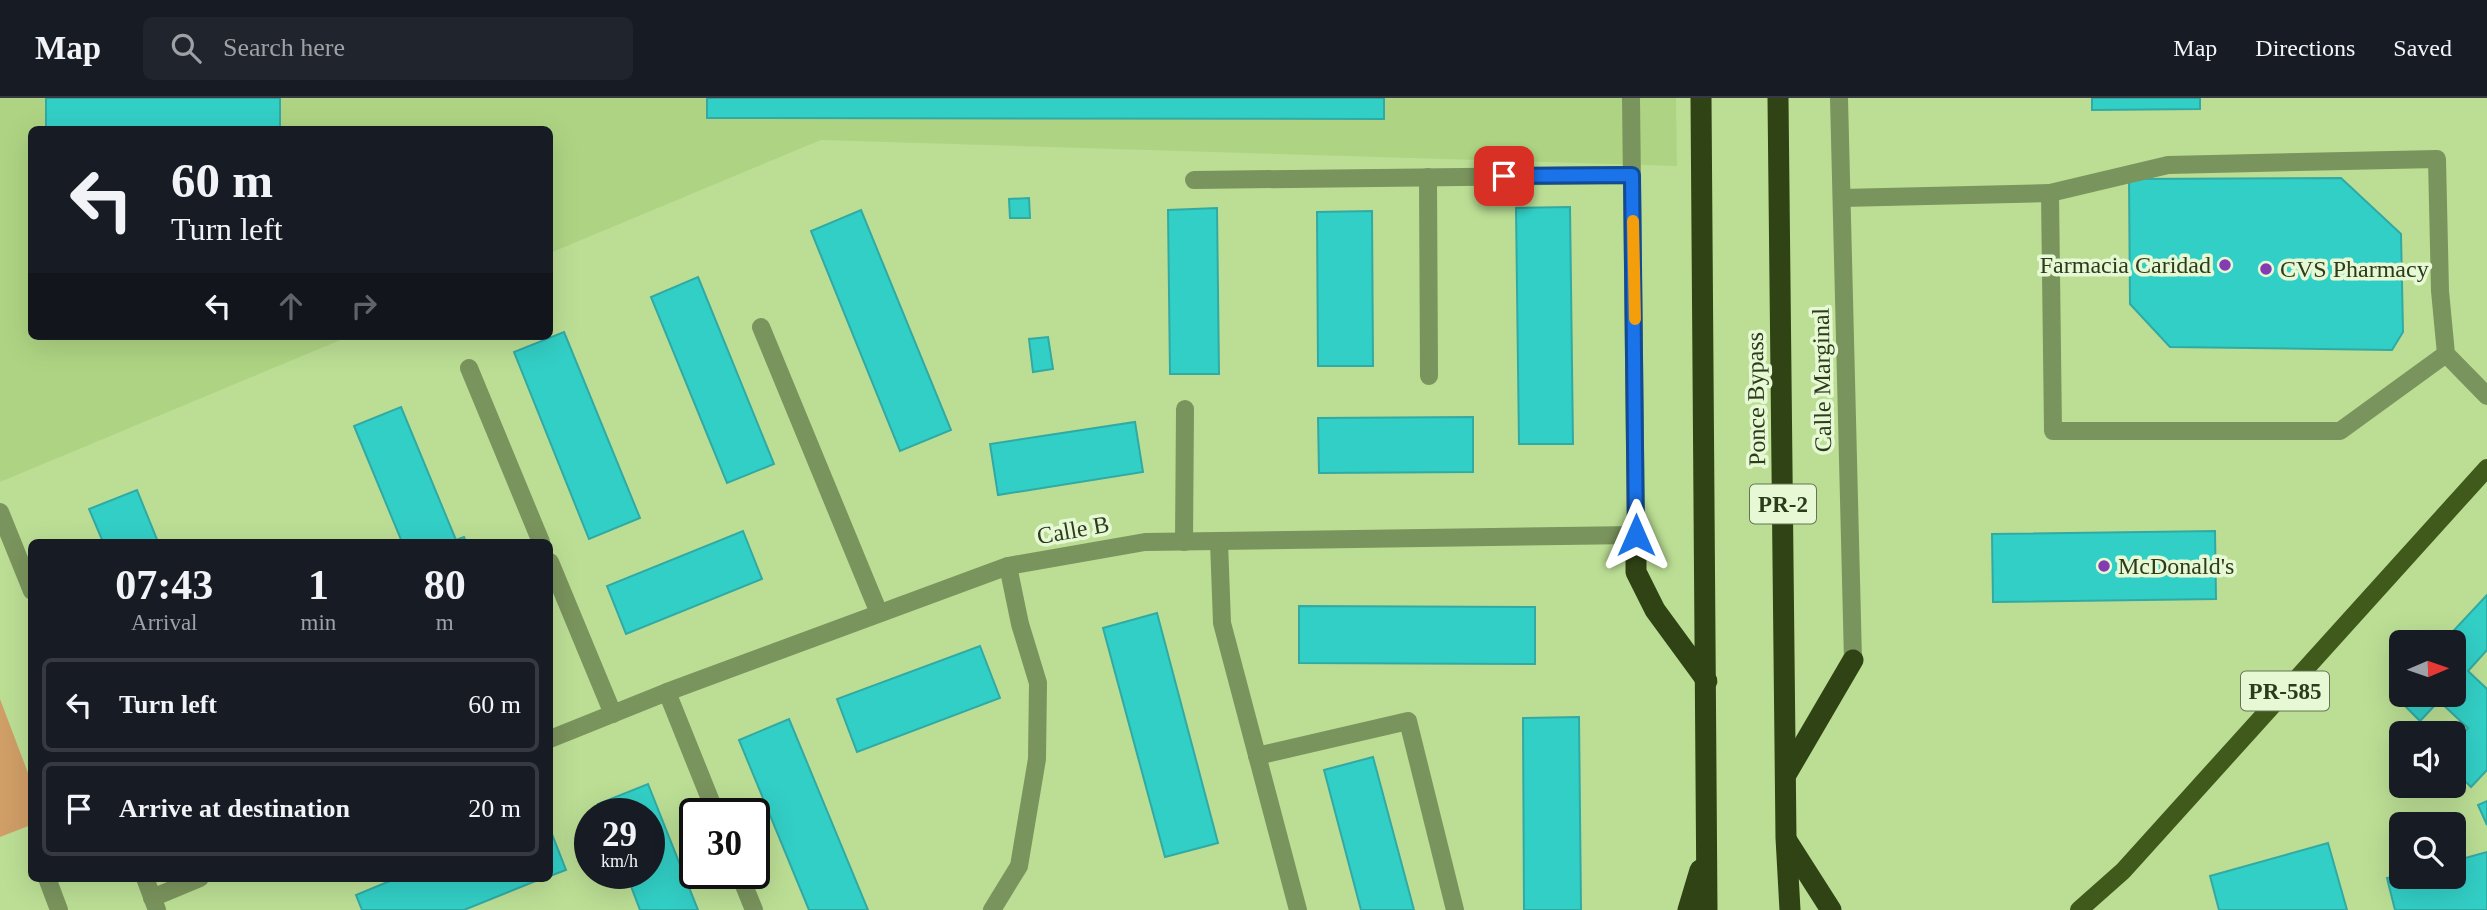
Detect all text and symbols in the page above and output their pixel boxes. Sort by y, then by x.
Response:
search box [143,17,633,80]
icon: search [167,29,205,67]
text: Map [35,30,101,66]
text: Search here [223,33,345,62]
text: Map [2173,35,2217,61]
text: Directions [2255,35,2355,61]
text: Saved [2393,35,2452,61]
pin [1474,146,1534,206]
text: 60 m [171,153,273,208]
icon: left [56,154,147,245]
icon: arrive [1485,157,1523,195]
text: Turn left [171,211,283,247]
place label: Farmacia Caridad [2040,252,2211,278]
place label: CVS Pharmacy [2280,256,2429,282]
marker: Farmacia Caridad [2217,257,2233,273]
marker: CVS Pharmacy [2258,261,2274,277]
icon: left [199,287,237,325]
icon: ahead [272,287,310,325]
icon: right [345,287,383,325]
street label: Calle Marginal [1808,307,1836,452]
street label: Ponce Bypass [1742,332,1770,466]
road number: PR-2 [1750,484,1816,524]
position arrow [1599,498,1673,572]
street label: Calle B [1035,511,1111,549]
place label: McDonald's [2118,553,2234,579]
marker: McDonald's [2096,558,2112,574]
text: 07:43 [115,562,213,608]
text: 1 [308,562,329,608]
text: 80 [424,562,466,608]
text: Arrival [131,610,198,635]
text: min [301,610,336,635]
text: m [436,610,454,635]
north arrow [2389,630,2466,707]
map controls [2389,630,2466,889]
road number: PR-585 [2241,671,2329,710]
icon: left [60,686,98,724]
text: Turn left [119,690,217,719]
text: 60 m [468,690,521,719]
button: sound [2389,721,2466,798]
icon: arrive [60,790,98,828]
text: Arrive at destination [119,794,350,823]
text: 20 m [468,794,521,823]
speed limit sign: 30 [679,798,770,889]
button: search [2389,812,2466,889]
text: 29 [602,815,637,854]
text: km/h [601,851,638,871]

